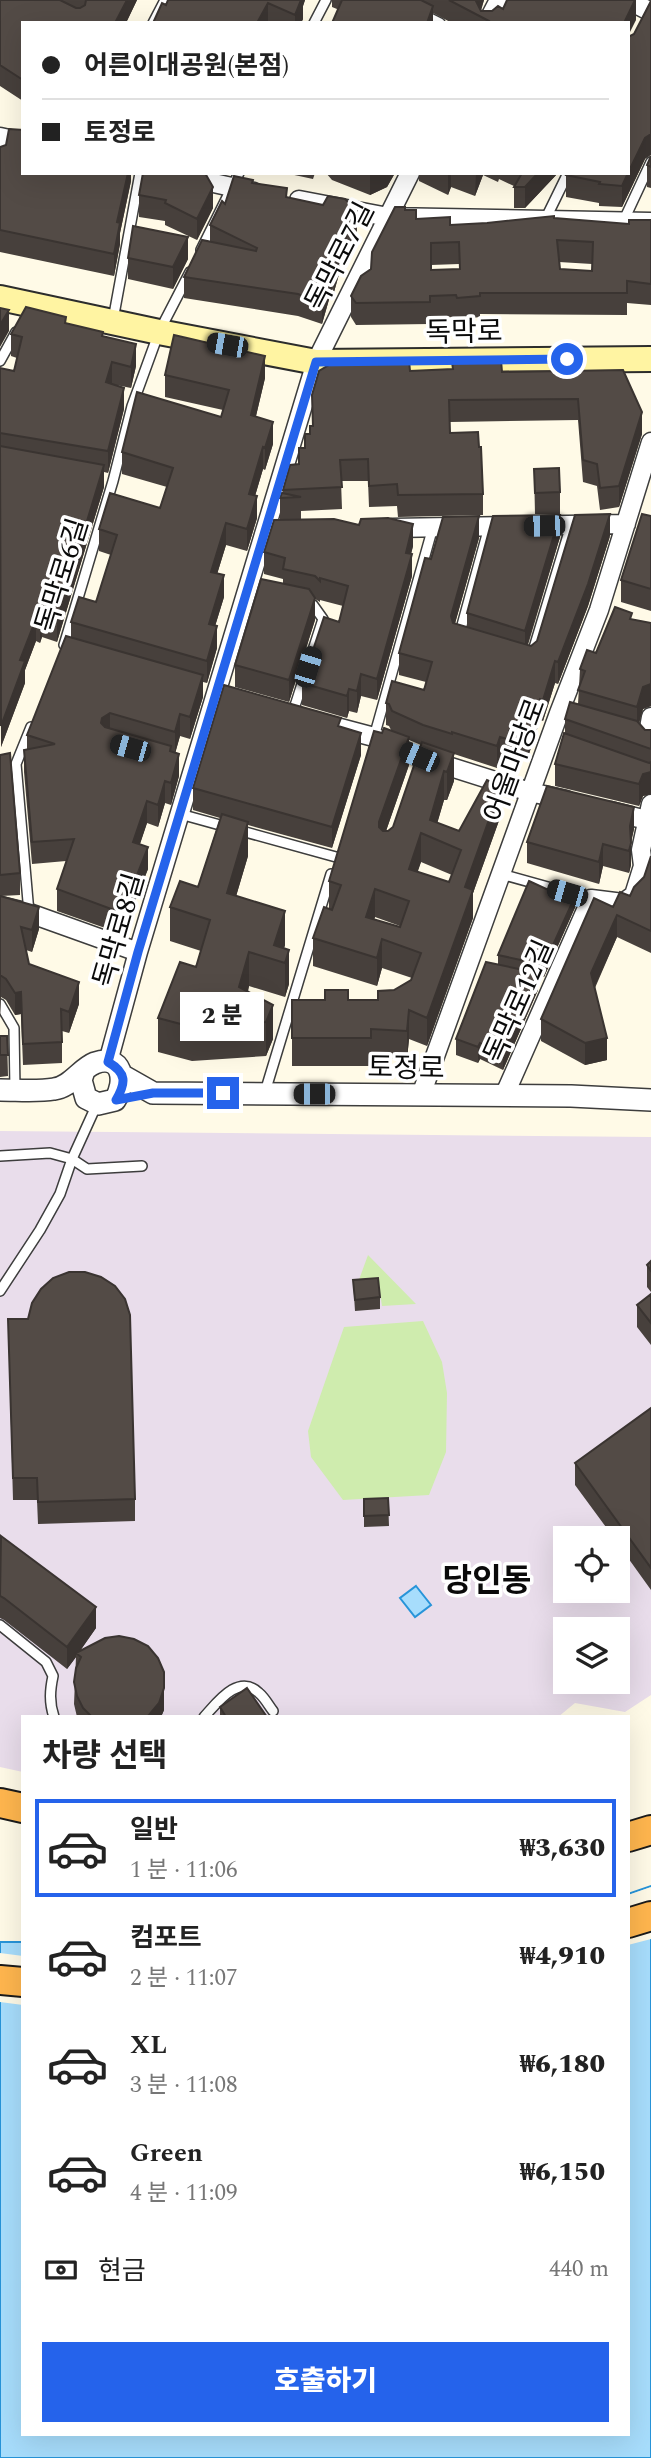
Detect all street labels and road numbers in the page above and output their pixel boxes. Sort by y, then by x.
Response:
street label: 독막로7길 [295,195,386,319]
street label: 독막로 [425,310,503,355]
street label: 독막로6길 [25,513,100,638]
street label: 어울마당로 [473,693,558,828]
street label: 독막로8길 [83,868,156,993]
street label: 독막로12길 [473,933,566,1070]
street label: 토정로 [367,1046,445,1091]

